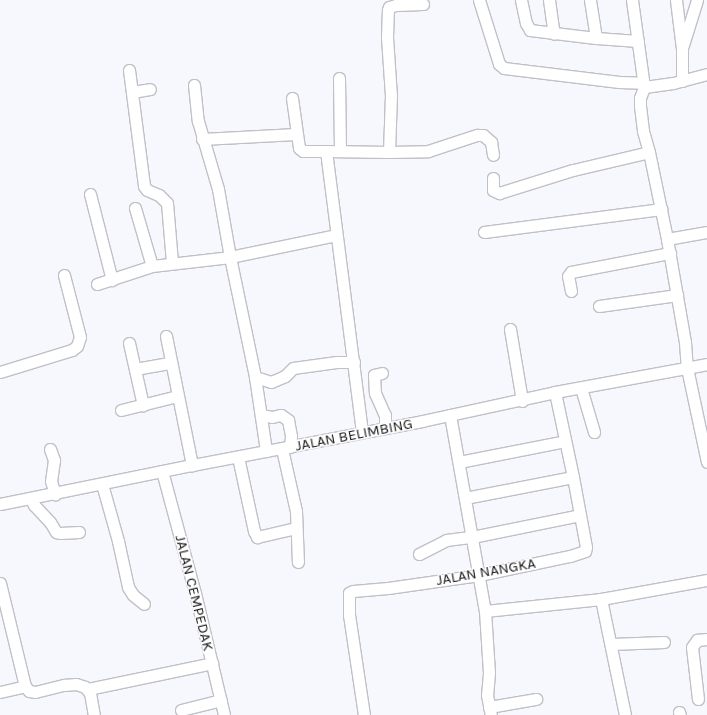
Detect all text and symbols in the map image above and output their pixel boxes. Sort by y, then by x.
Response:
street label: JALAN BELIMBING [294,415,414,455]
street label: JALAN CEMPEDAK [171,533,217,653]
street label: JALAN NANGKA [435,554,537,590]

